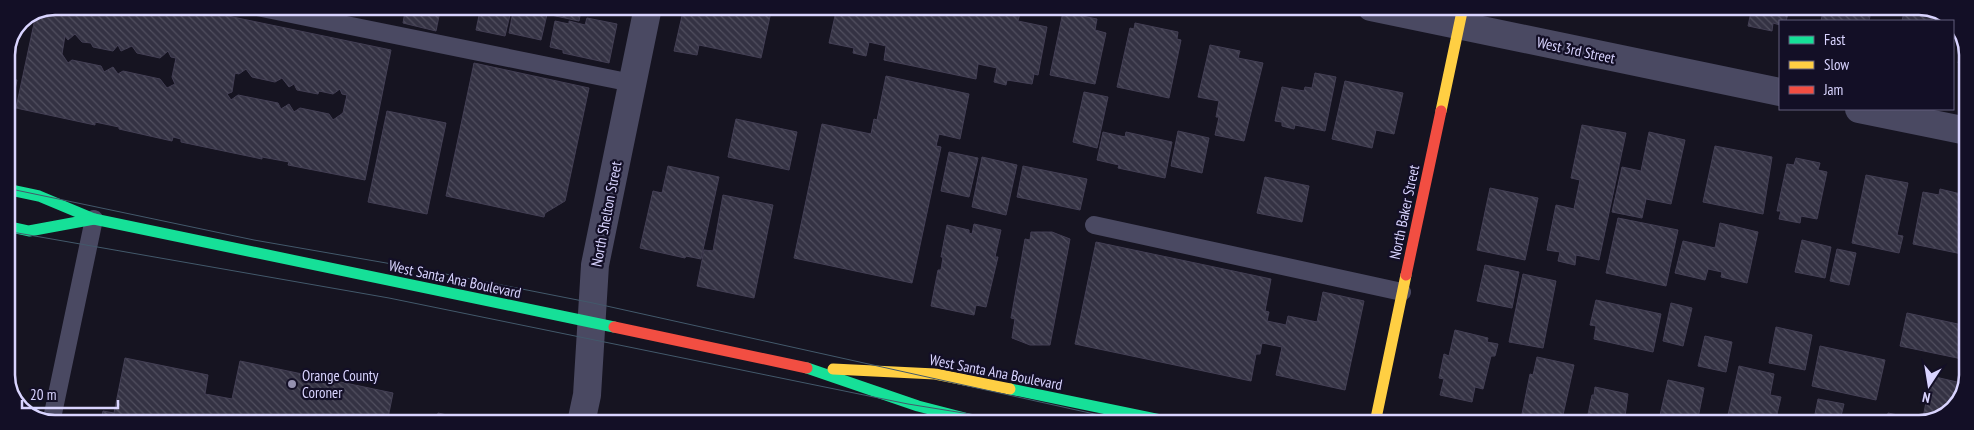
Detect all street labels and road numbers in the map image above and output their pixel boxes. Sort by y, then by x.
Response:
street label: West 3rd Street [1535,32,1617,68]
street label: North Shelton Street [586,160,626,268]
street label: North Baker Street [1385,163,1423,261]
street label: West Santa Ana Boulevard [387,256,523,302]
street label: West Santa Ana Boulevard [928,350,1064,394]

